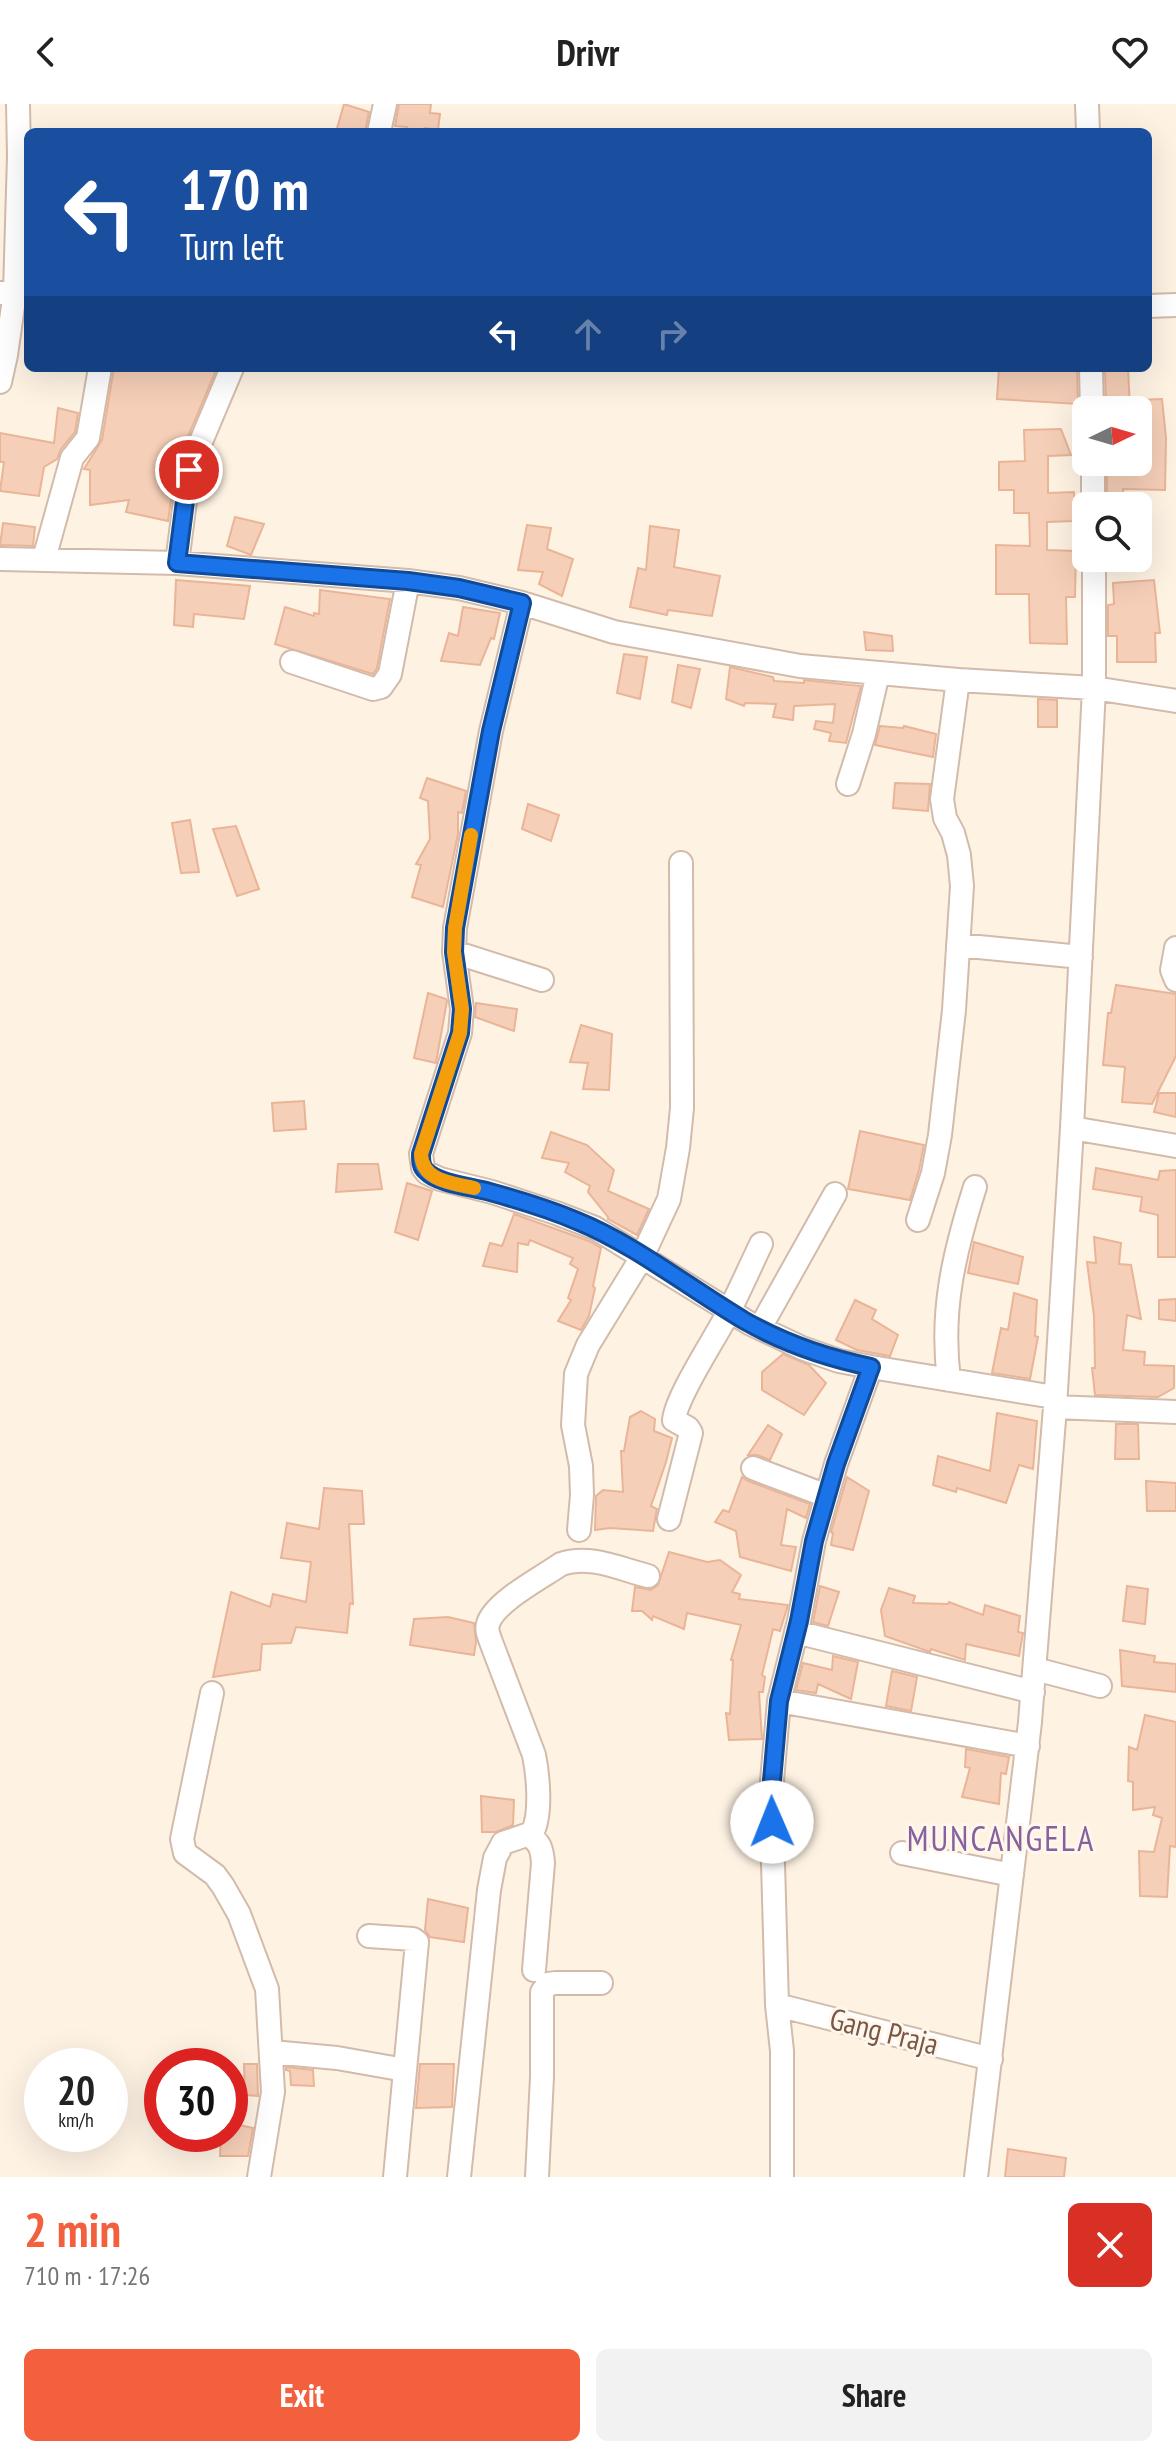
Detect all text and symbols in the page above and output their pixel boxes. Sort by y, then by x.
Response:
text: Drivr [557,29,619,76]
icon: back [24,30,68,74]
icon: heart [1108,30,1152,74]
text: 170 m [180,153,309,225]
icon: left [48,160,152,264]
text: Turn left [180,223,284,270]
icon: left [482,312,526,356]
icon: ahead [566,312,610,356]
icon: right [650,312,694,356]
north arrow [1072,396,1152,476]
map controls [1072,396,1152,572]
pin [155,436,223,504]
icon: arrive [167,448,211,492]
button: search [1072,492,1152,572]
position arrow [730,1780,814,1864]
district label: MUNCANGELA [907,1816,1095,1860]
street label: Gang Praja [826,1998,943,2063]
speed limit sign: 30 [144,2048,248,2152]
text: 20 [57,2064,95,2116]
text: km/h [58,2107,94,2133]
text: 2 min [24,2198,121,2260]
button: close [1068,2203,1152,2287]
text: 710 m · 17:26 [24,2259,150,2292]
button: Exit [24,2349,580,2441]
button: Share [596,2349,1152,2441]

